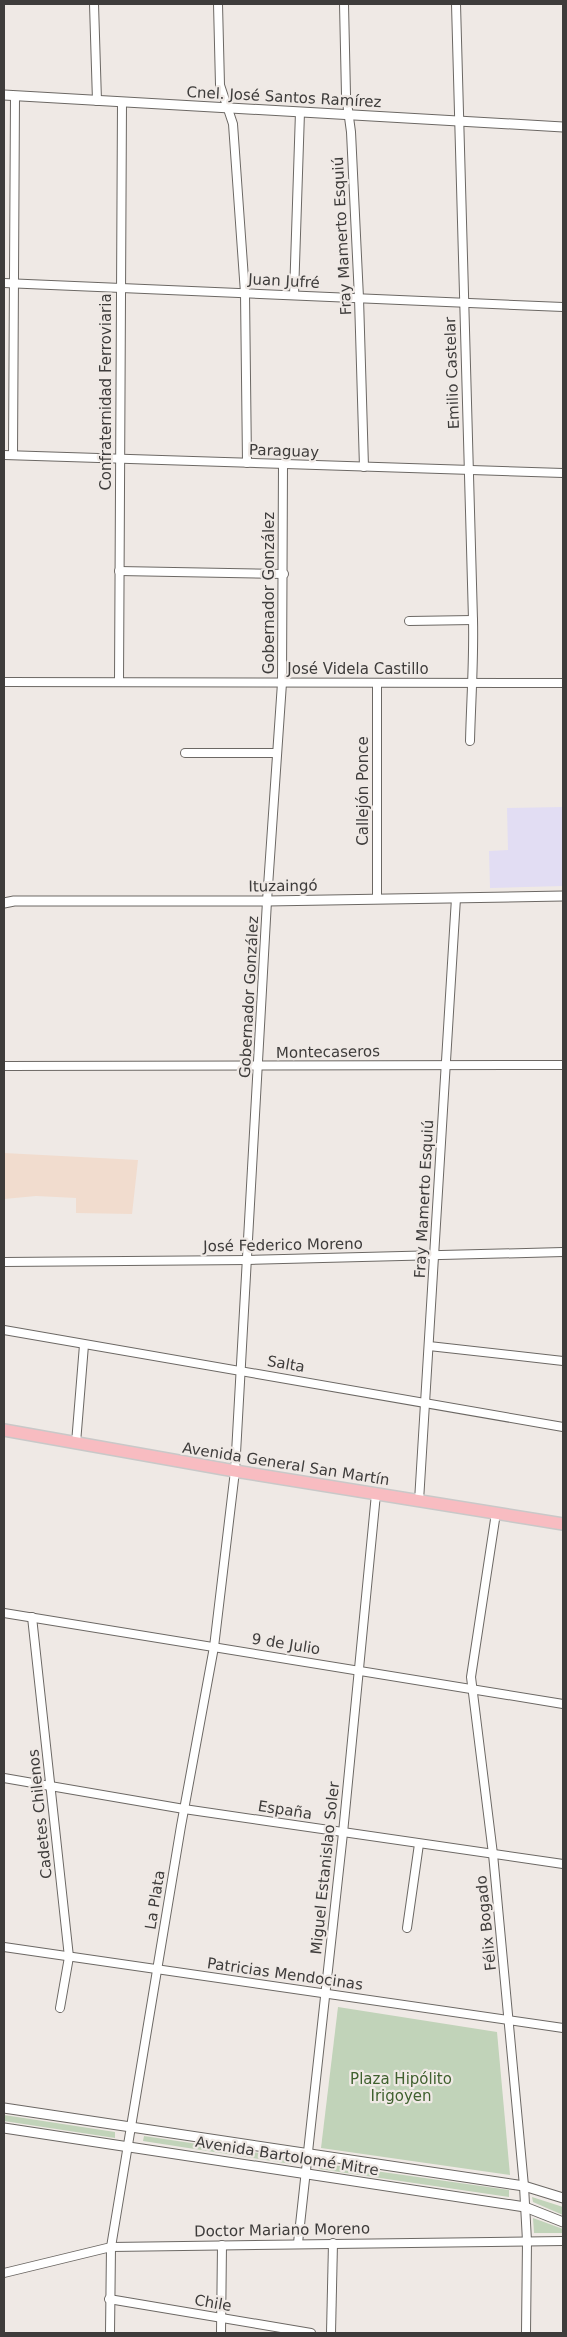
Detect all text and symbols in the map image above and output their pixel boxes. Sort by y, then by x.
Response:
street label: Cnel. José Santos Ramírez [186,83,382,111]
street label: Fray Mamerto Esquiú [329,156,355,316]
street label: Juan Jufré [247,270,320,292]
street label: Confraternidad Ferroviaria [97,293,115,491]
street label: Emilio Castelar [441,316,463,430]
street label: Paraguay [249,441,319,461]
street label: Gobernador González [260,512,278,674]
street label: José Videla Castillo [286,660,429,678]
street label: Callejón Ponce [354,736,372,846]
street label: Ituzaingó [248,876,318,896]
street label: Gobernador González [236,915,262,1079]
street label: Montecaseros [276,1042,380,1062]
street label: Fray Mamerto Esquiú [411,1119,437,1279]
street label: José Federico Moreno [202,1235,363,1255]
street label: Salta [266,1352,306,1376]
street label: Avenida General San Martín [181,1439,391,1489]
street label: 9 de Julio [250,1630,322,1658]
street label: Cadetes Chilenos [24,1748,56,1880]
street label: Miguel Estanislao Soler [307,1780,343,1955]
street label: España [257,1797,313,1823]
street label: La Plata [141,1869,169,1931]
street label: Félix Bogado [472,1874,500,1972]
street label: Patricias Mendocinas [206,1954,364,1994]
park label: Plaza Hipólito Irigoyen [350,2070,452,2105]
street label: Avenida Bartolomé Mitre [194,2133,380,2179]
street label: Doctor Mariano Moreno [194,2219,370,2241]
street label: Chile [193,2291,233,2315]

